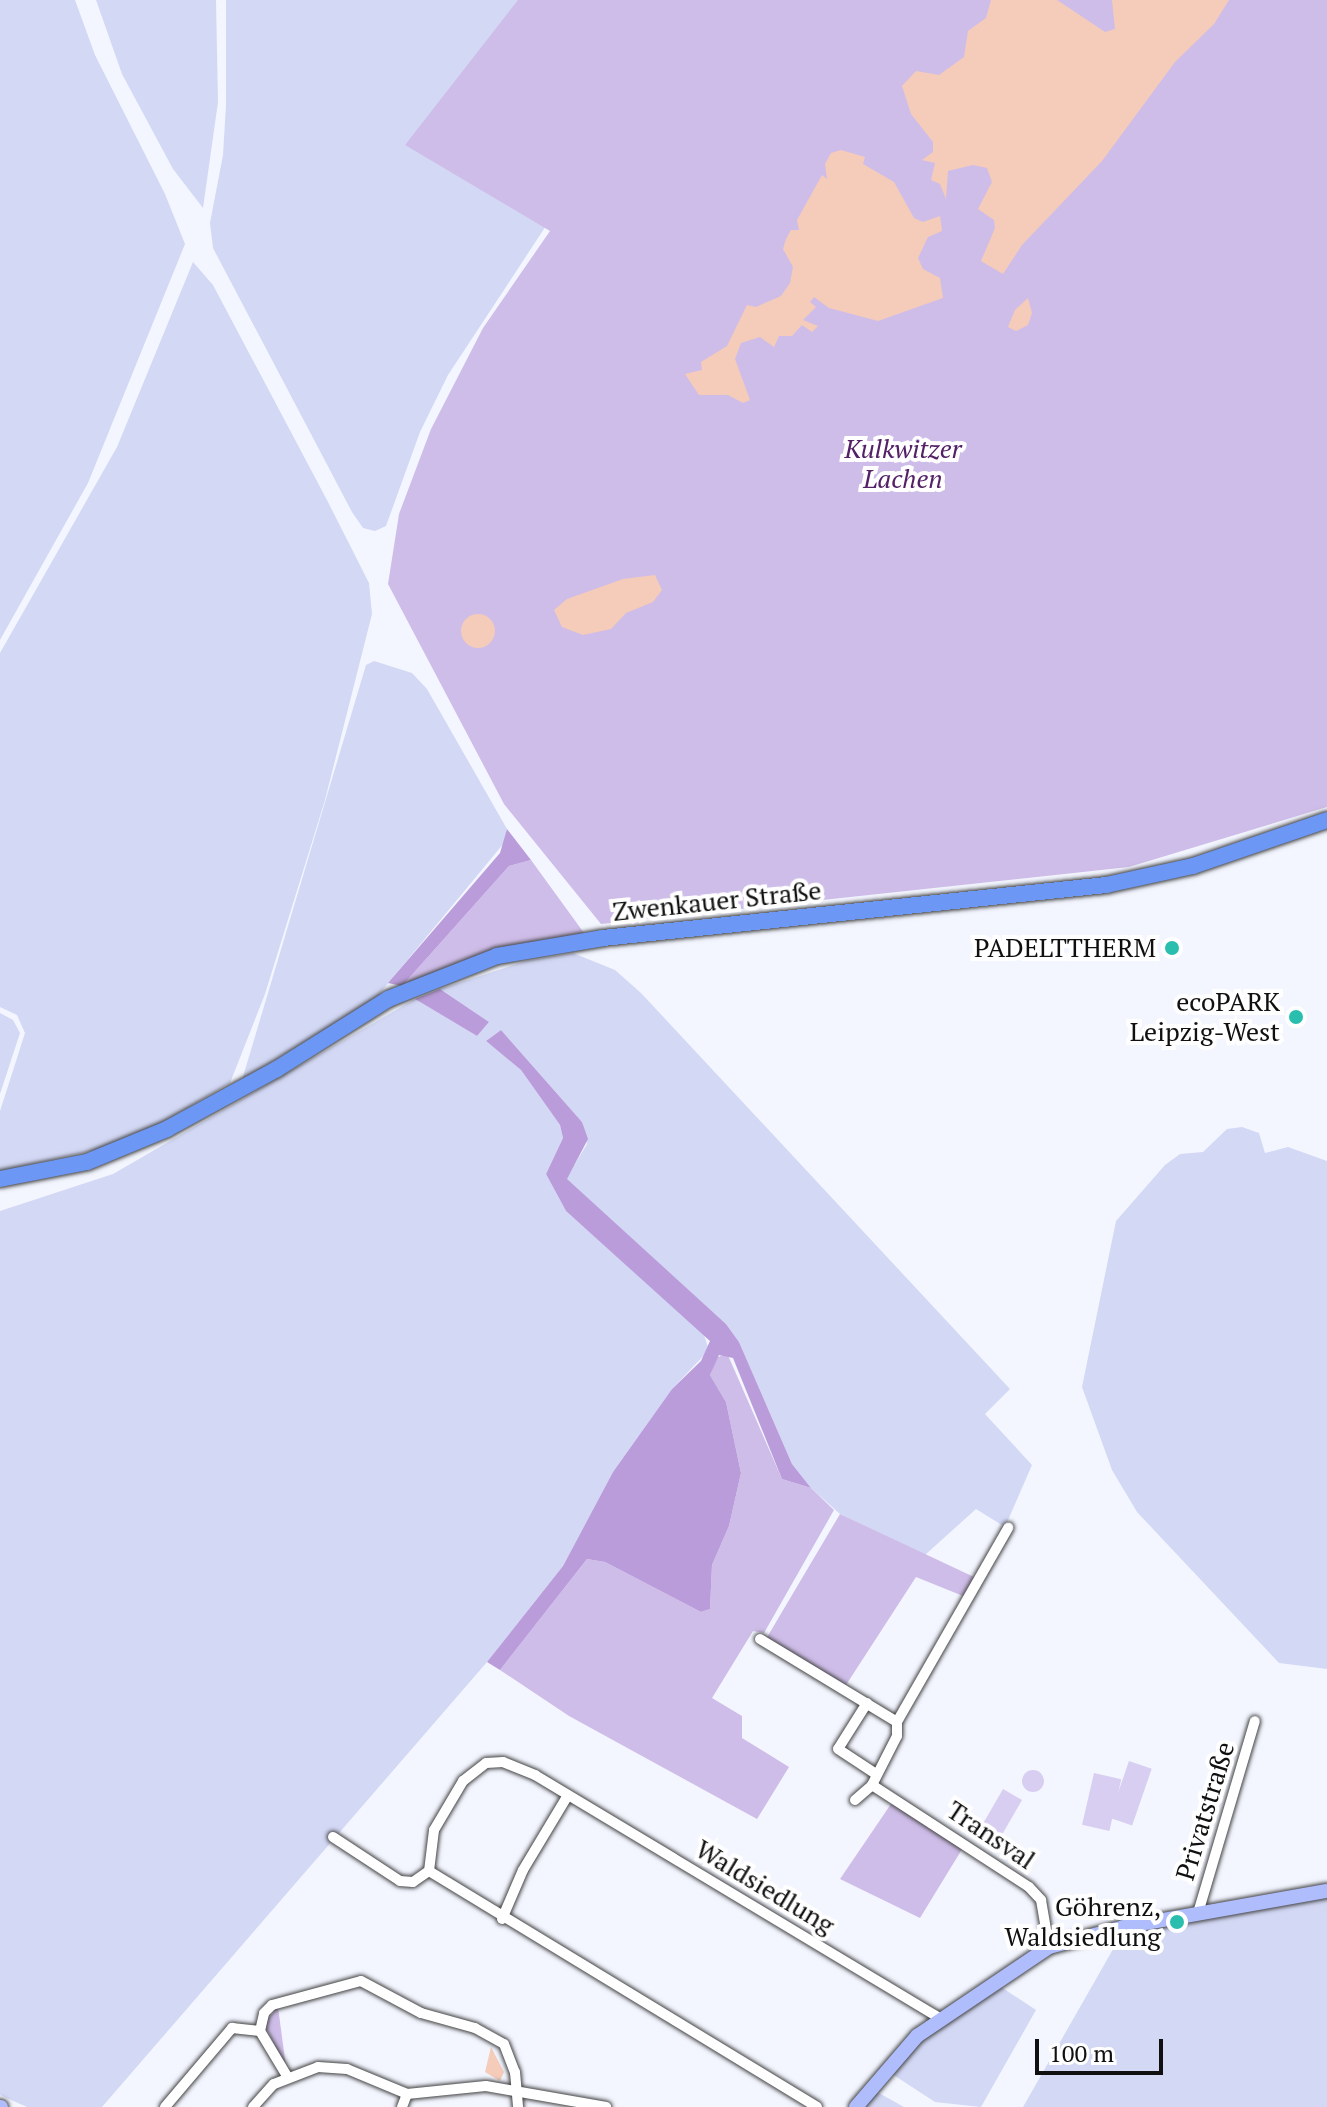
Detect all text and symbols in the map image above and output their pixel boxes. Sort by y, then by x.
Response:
park label: Kulkwitzer Lachen [845,433,961,494]
street label: Zwenkauer Straße [611,875,823,927]
place label: PADELTTHERM [974,932,1156,964]
marker: PADELTTHERM [1163,939,1181,957]
place label: ecoPARK Leipzig-West [1130,986,1280,1048]
marker: ecoPARK Leipzig-West [1287,1008,1305,1026]
street label: Privatstraße [1169,1738,1241,1884]
street label: Transval [941,1794,1041,1876]
street label: Waldsiedlung [690,1833,840,1941]
place label: Göhrenz, Waldsiedlung [1005,1891,1161,1952]
marker: Göhrenz, Waldsiedlung [1168,1913,1186,1931]
scale bar [1039,2023,1167,2073]
text: 100 m [1049,2037,1114,2069]

